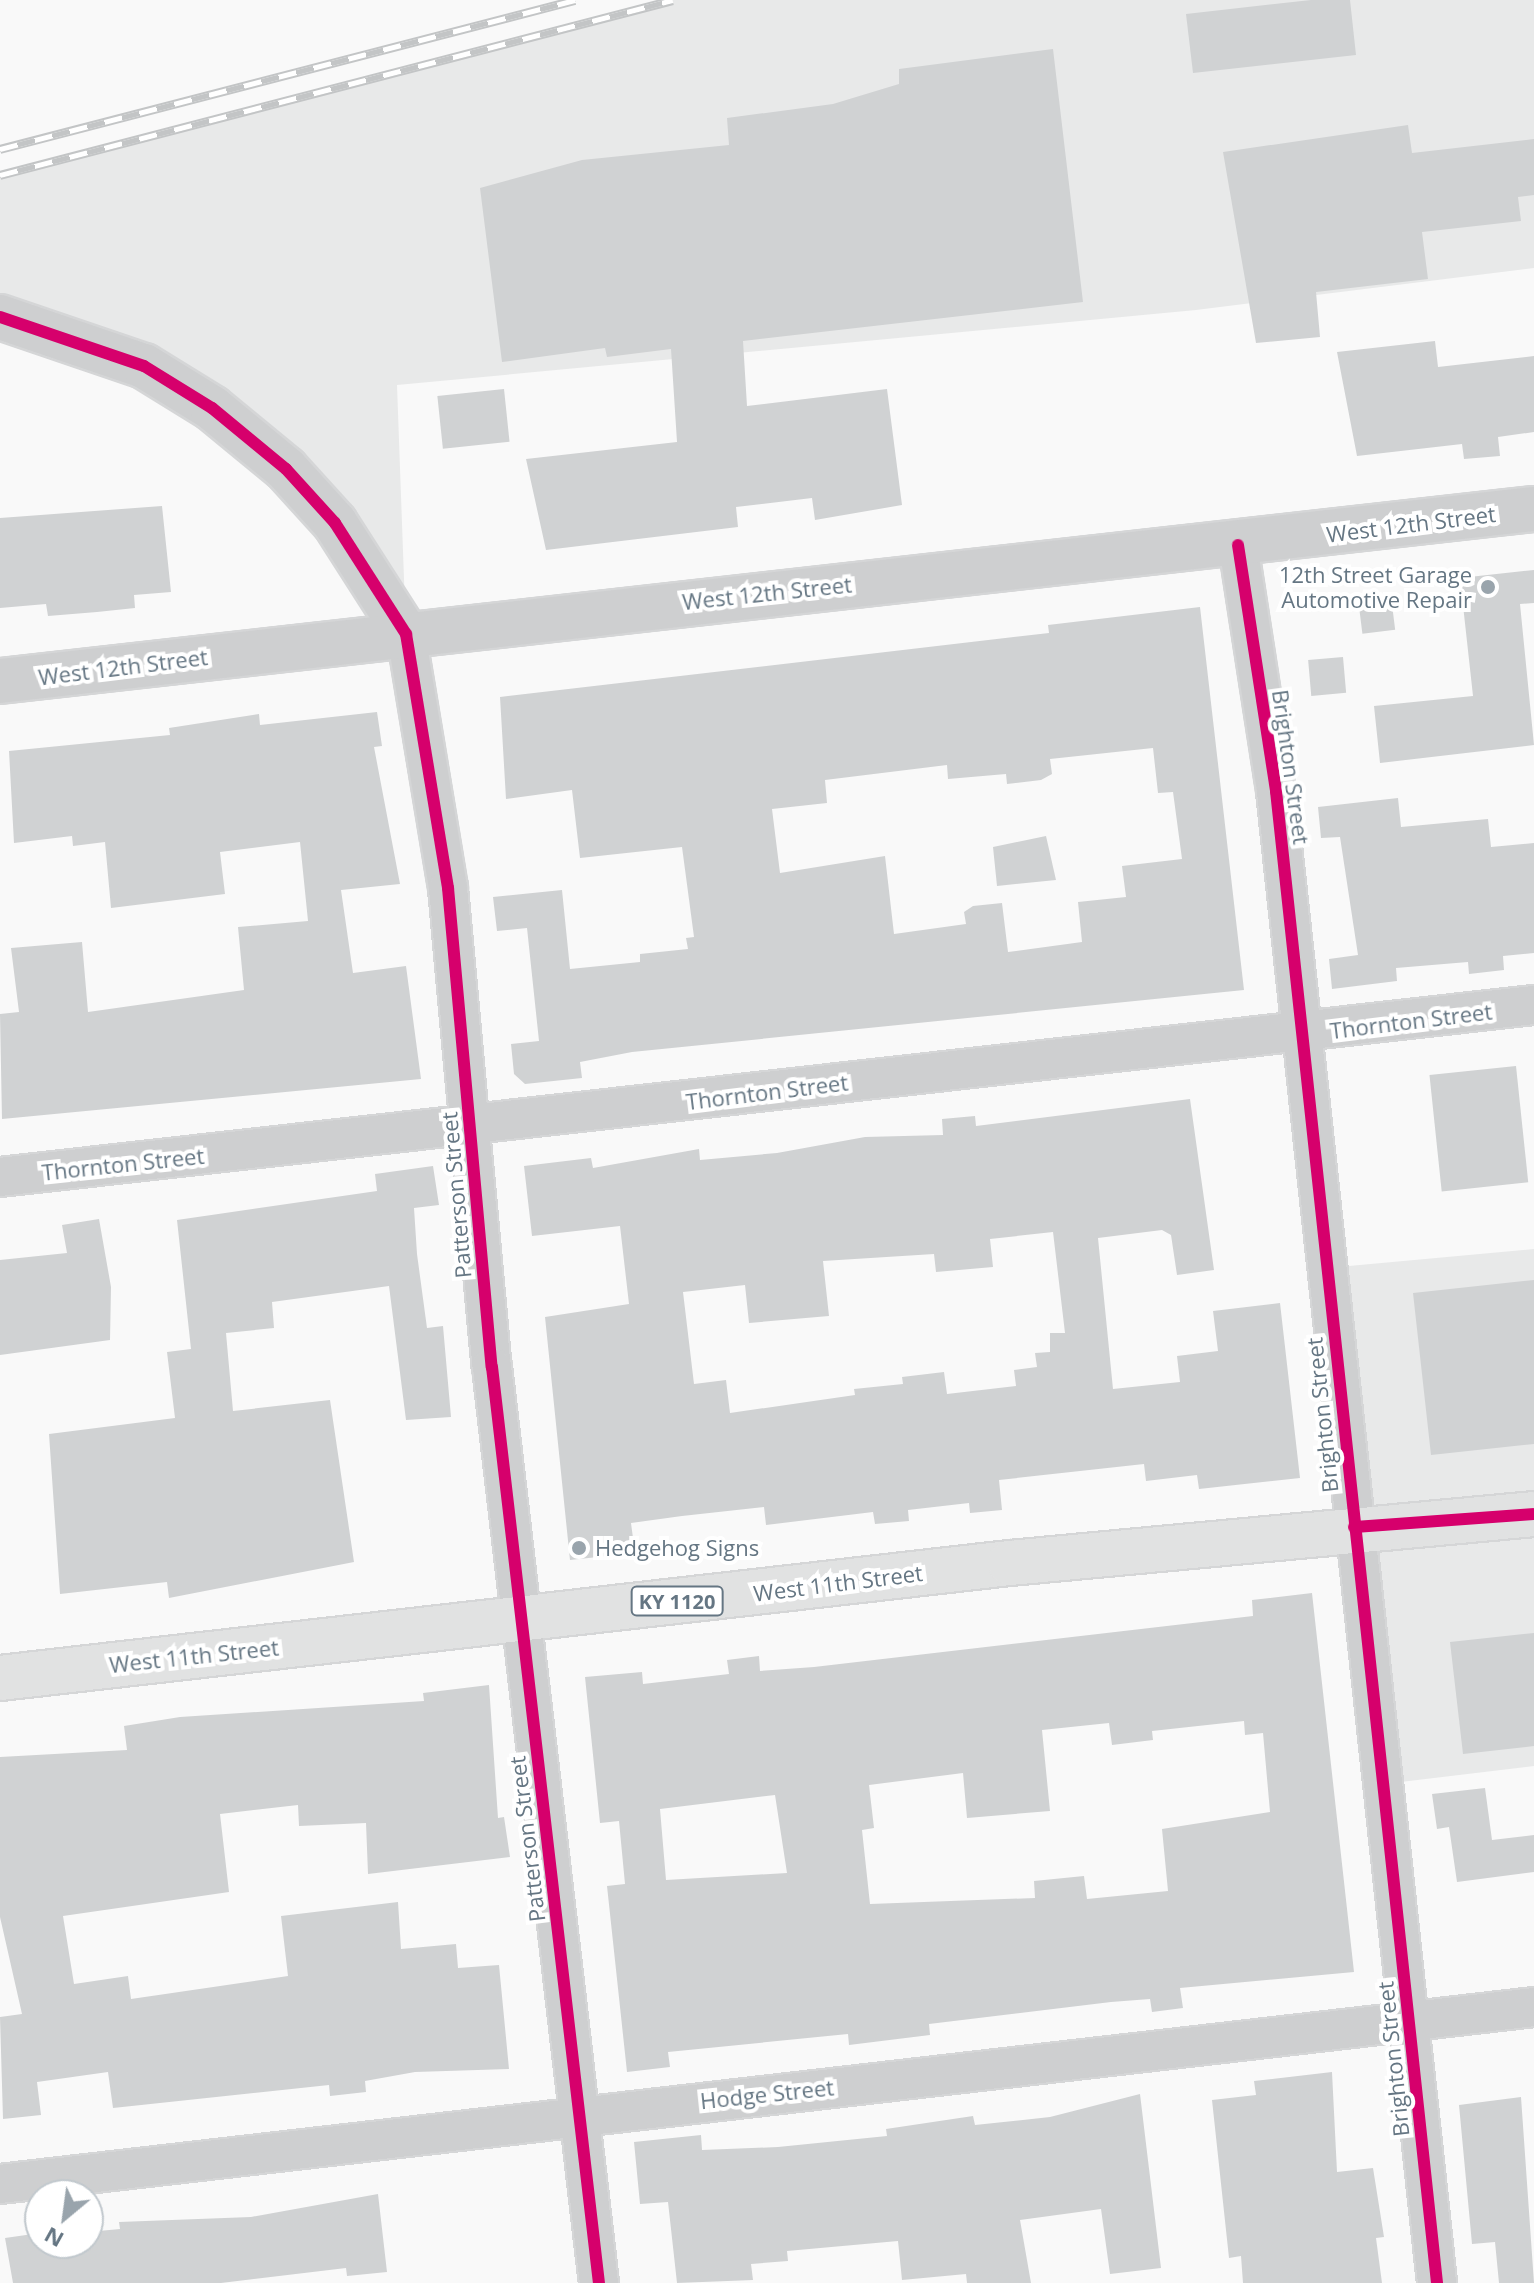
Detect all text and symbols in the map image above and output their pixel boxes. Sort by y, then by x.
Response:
street label: West 12th Street [1325,501,1497,547]
place label: 12th Street Garage Automotive Repair [1279,561,1472,612]
street label: West 12th Street [681,571,853,615]
marker: 12th Street Garage Automotive Repair [1479,578,1497,596]
street label: West 12th Street [37,644,209,690]
street label: Brighton Street [1267,688,1315,846]
street label: Thornton Street [1328,998,1494,1044]
street label: Thornton Street [684,1069,850,1115]
street label: Patterson Street [436,1111,476,1279]
street label: Thornton Street [41,1142,205,1186]
street label: Brighton Street [1301,1336,1343,1494]
place label: Hedgehog Signs [595,1535,759,1561]
marker: Hedgehog Signs [570,1539,588,1557]
street label: West 11th Street [752,1560,924,1606]
road number: KY 1120 [629,1585,725,1617]
street label: West 11th Street [108,1634,280,1678]
street label: Patterson Street [504,1755,550,1923]
street label: Brighton Street [1372,1980,1414,2138]
street label: Hodge Street [699,2074,835,2114]
north arrow [24,2179,104,2259]
text: N [38,2221,68,2256]

